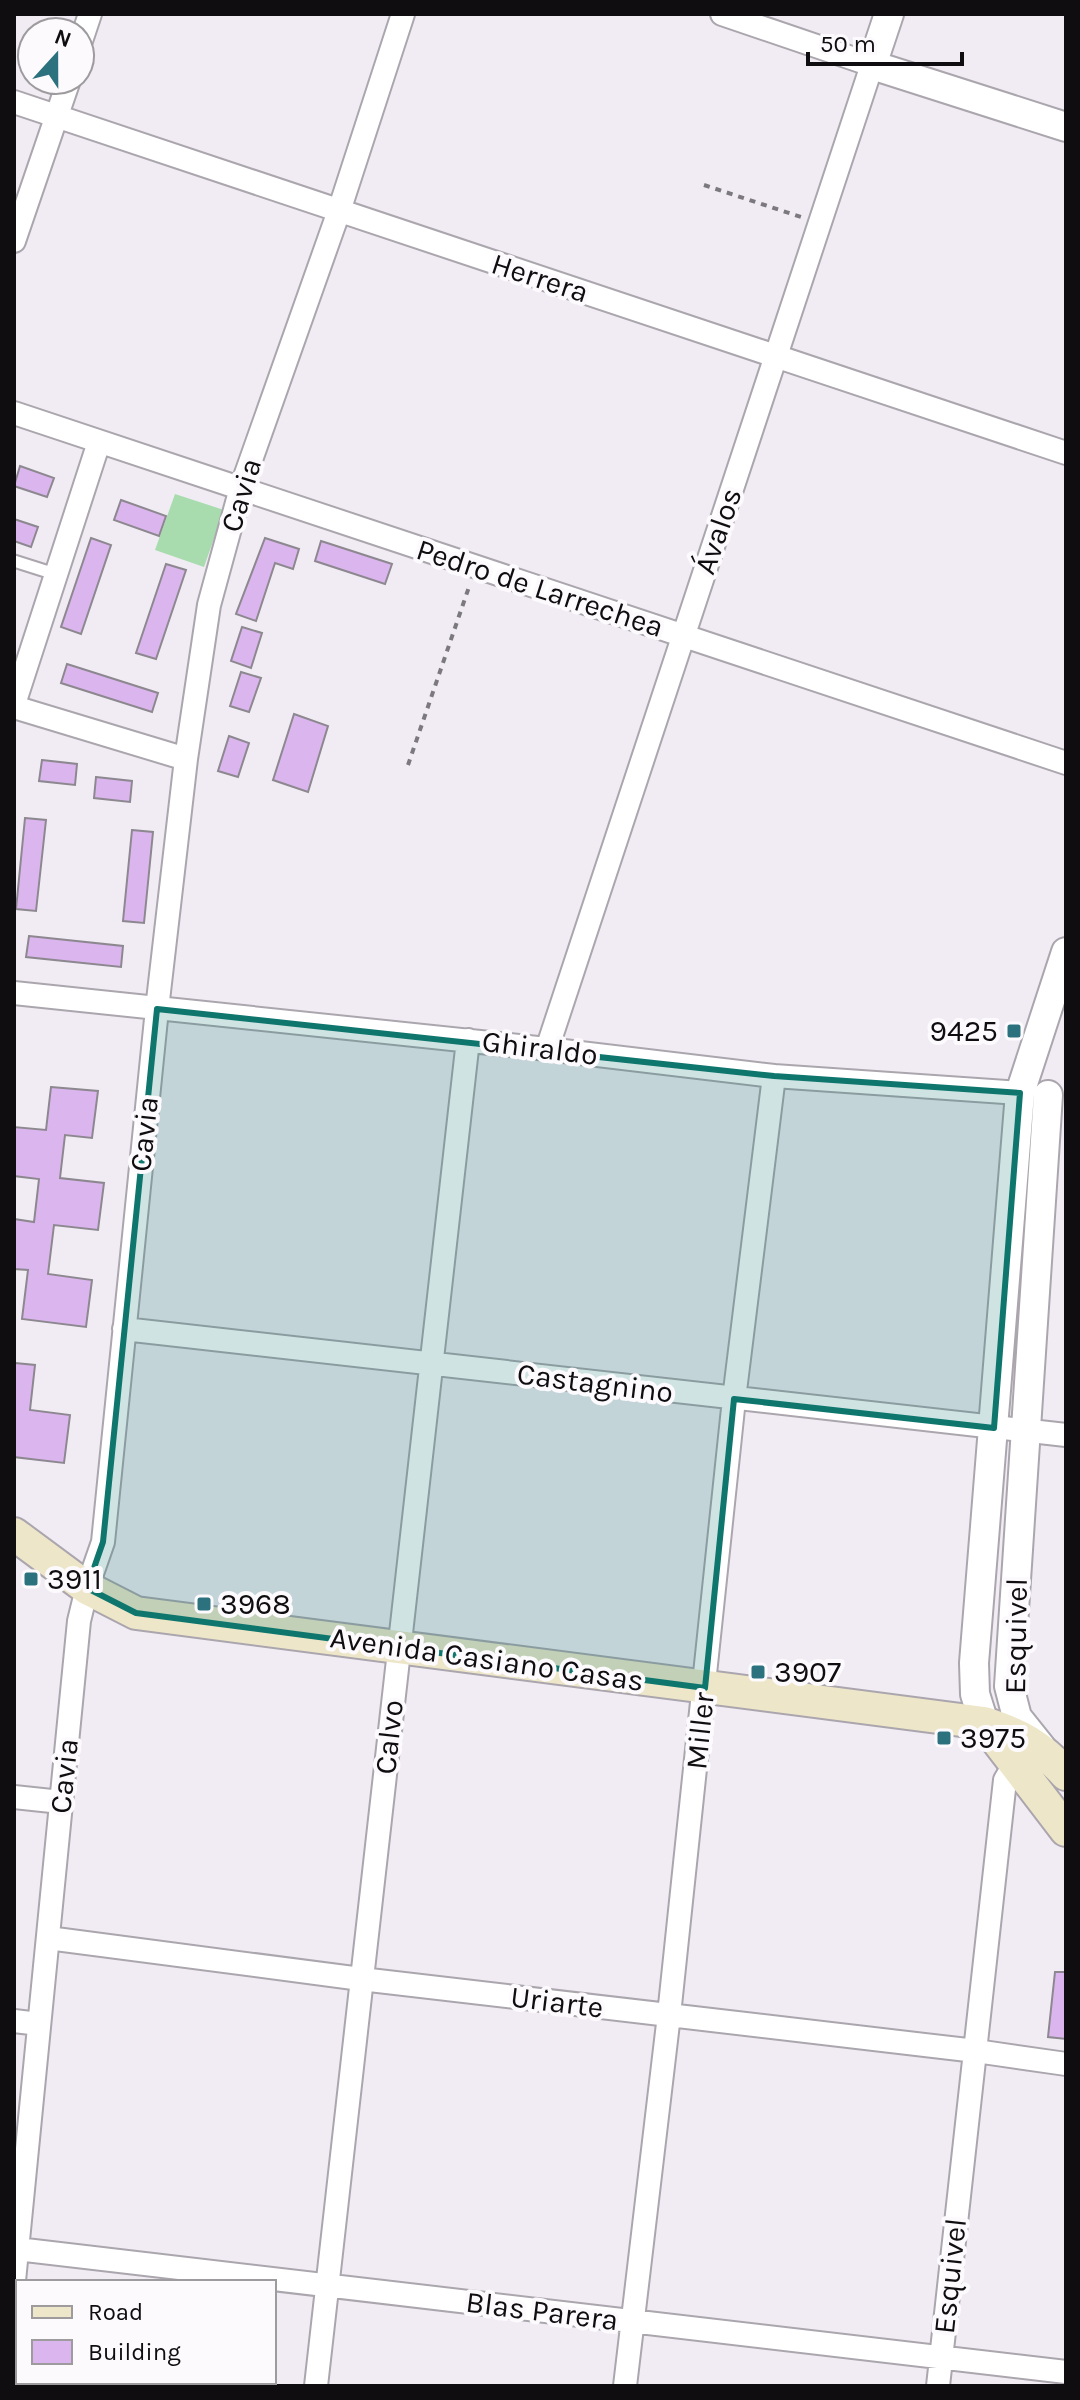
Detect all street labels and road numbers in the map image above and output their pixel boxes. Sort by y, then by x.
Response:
street label: Herrera [487,245,593,311]
street label: Cavia [213,454,269,536]
street label: Ávalos [687,483,749,579]
street label: Pedro de Larrechea [412,531,668,645]
street label: Ghiraldo [480,1023,600,1073]
street label: Cavia [122,1095,166,1173]
street label: Castagnino [515,1356,675,1410]
street label: Esquivel [997,1578,1035,1694]
street label: Avenida Casiano Casas [328,1619,646,1699]
street label: Miller [678,1690,722,1771]
street label: Calvo [367,1698,411,1776]
street label: Cavia [42,1737,86,1815]
street label: Uriarte [508,1978,606,2026]
street label: Esquivel [926,2216,974,2336]
street label: Blas Parera [464,2284,620,2338]

